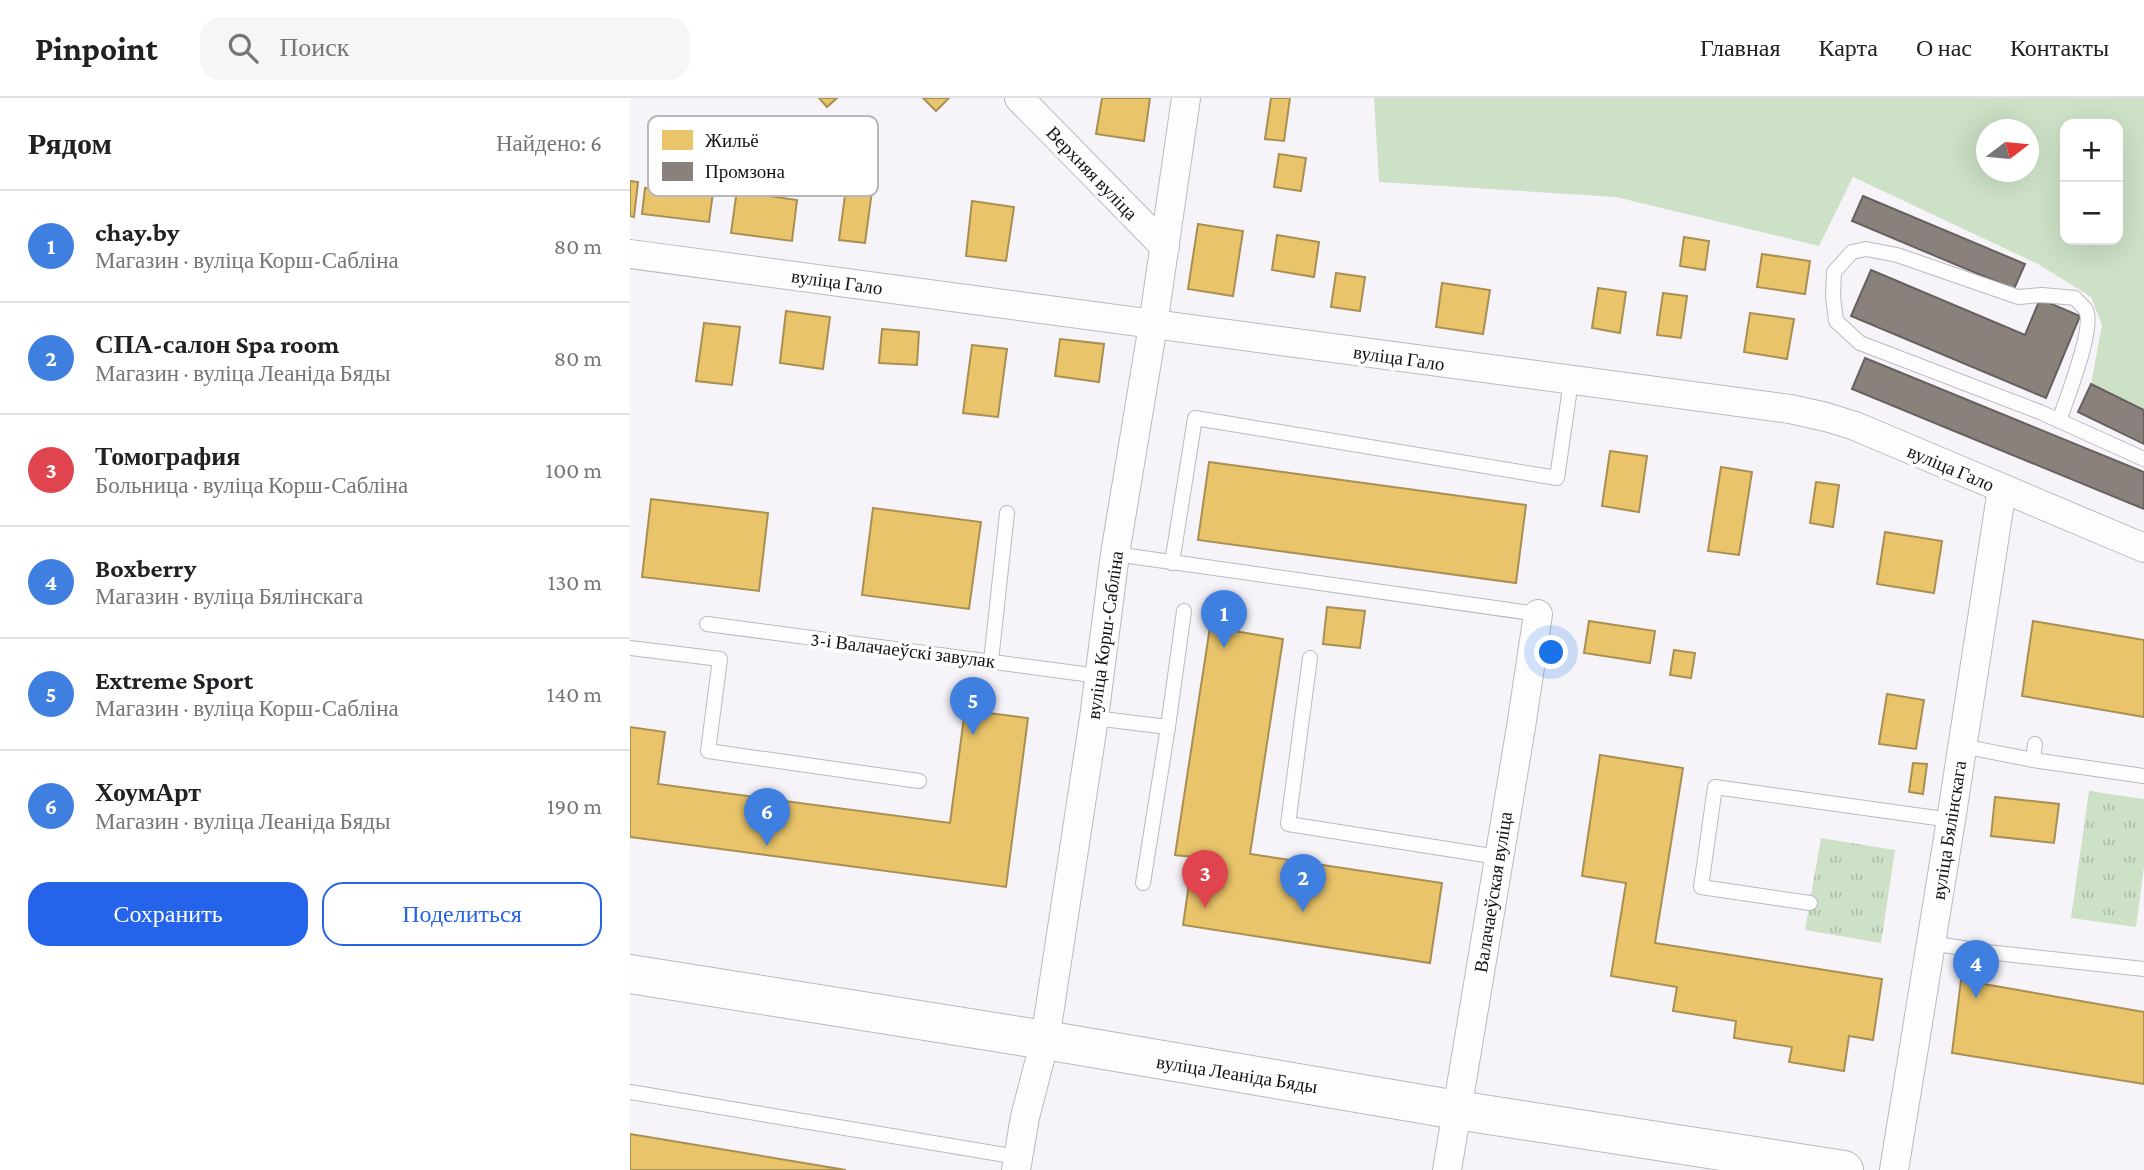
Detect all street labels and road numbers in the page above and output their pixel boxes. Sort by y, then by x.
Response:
street label: Верхняя вуліца [1042,122,1142,224]
street label: вуліца Гало [790,265,884,299]
street label: вуліца Гало [1352,341,1446,375]
street label: вуліца Гало [1905,440,1997,496]
street label: вуліца Корш-Сабліна [1083,549,1127,721]
street label: 3-і Валачаеўскі завулак [810,628,997,672]
street label: вуліца Бялінскага [1928,758,1970,901]
street label: Валачаеўская вуліца [1470,809,1516,974]
street label: вуліца Леаніда Бяды [1155,1051,1319,1097]

